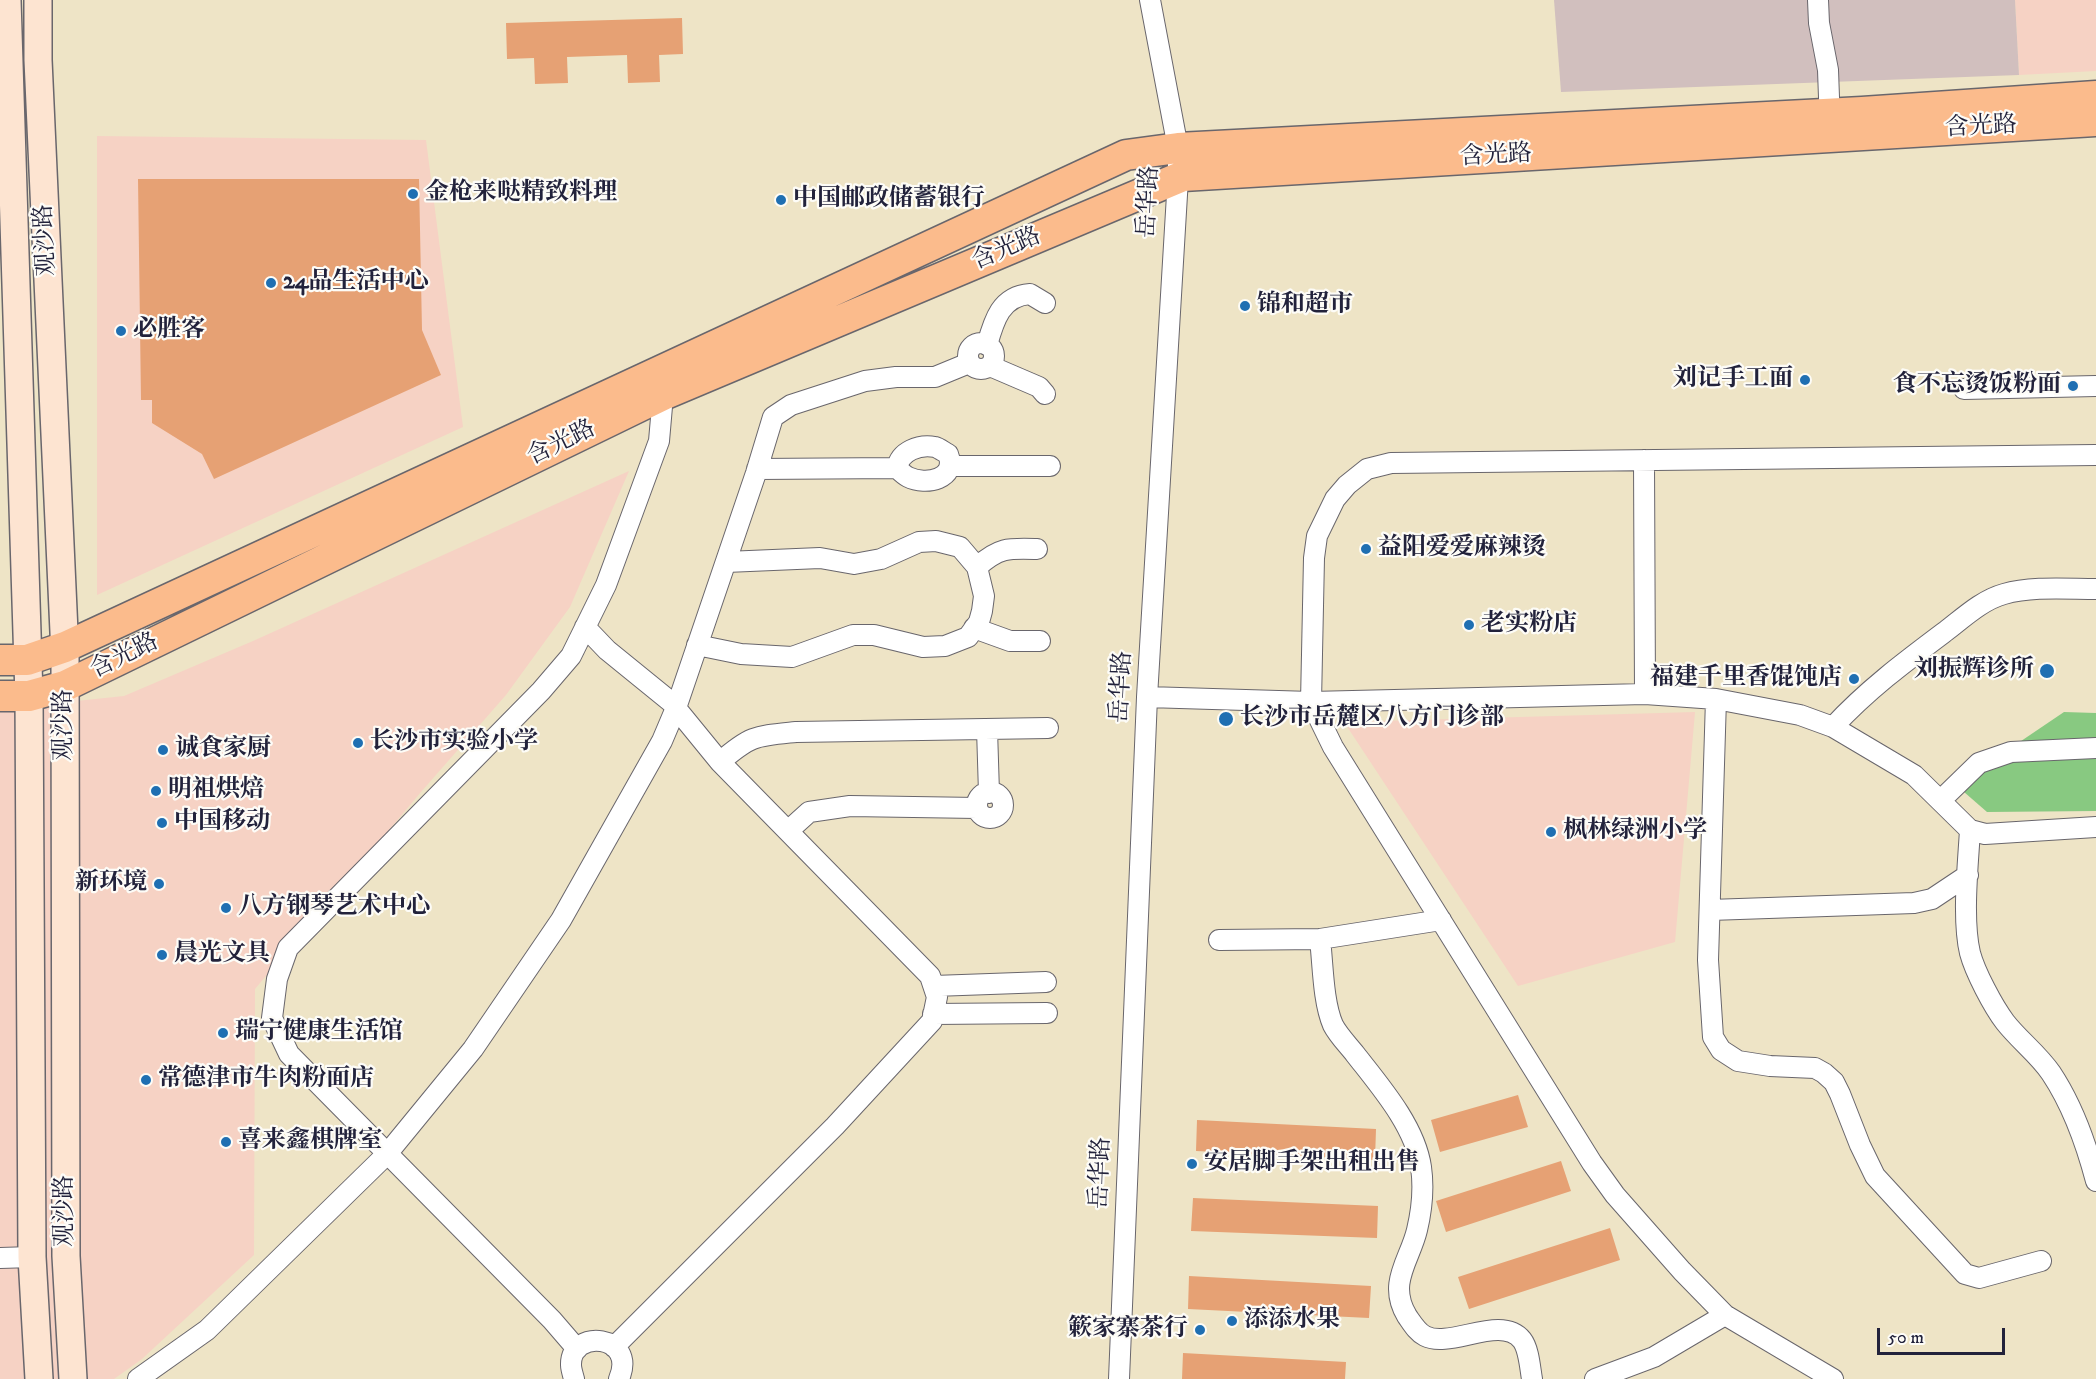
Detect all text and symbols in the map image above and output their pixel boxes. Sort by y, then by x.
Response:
street label: 含光路 [1944,112,2018,144]
street label: 含光路 [1459,141,1533,173]
street label: 岳华路 [1134,165,1166,239]
place label: 金枪来哒精致料理 [425,180,617,208]
place label: 中国邮政储蓄银行 [793,186,985,214]
marker: 金枪来哒精致料理 [406,187,420,201]
marker: 中国邮政储蓄银行 [774,193,788,207]
street label: 观沙路 [31,203,63,277]
street label: 含光路 [968,223,1046,277]
place label: 24品生活中心 [283,269,429,297]
marker: 24品生活中心 [264,276,278,290]
place label: 锦和超市 [1257,292,1353,320]
marker: 锦和超市 [1238,299,1252,313]
place label: 必胜客 [133,317,205,345]
marker: 必胜客 [114,324,128,338]
place label: 刘记手工面 [1673,366,1793,394]
place label: 食不忘烫饭粉面 [1893,372,2061,400]
marker: 刘记手工面 [1798,373,1812,387]
marker: 食不忘烫饭粉面 [2066,379,2080,393]
street label: 含光路 [523,415,601,473]
place label: 益阳爱爱麻辣烫 [1378,535,1546,563]
marker: 益阳爱爱麻辣烫 [1359,542,1373,556]
place label: 老实粉店 [1481,611,1577,639]
marker: 老实粉店 [1462,618,1476,632]
street label: 含光路 [86,628,164,686]
street label: 岳华路 [1107,650,1139,724]
place label: 刘振辉诊所 [1914,657,2034,685]
marker: 刘振辉诊所 [2038,662,2056,680]
place label: 福建千里香馄饨店 [1650,665,1842,693]
marker: 福建千里香馄饨店 [1847,672,1861,686]
street label: 观沙路 [51,689,79,761]
place label: 长沙市岳麓区八方门诊部 [1240,705,1504,733]
marker: 长沙市岳麓区八方门诊部 [1217,710,1235,728]
place label: 长沙市实验小学 [370,729,538,757]
place label: 诚食家厨 [175,736,271,764]
marker: 长沙市实验小学 [351,736,365,750]
marker: 诚食家厨 [156,743,170,757]
place label: 明祖烘焙 [168,777,264,805]
marker: 明祖烘焙 [149,784,163,798]
place label: 中国移动 [174,809,270,837]
marker: 中国移动 [155,816,169,830]
place label: 枫林绿洲小学 [1563,818,1707,846]
marker: 枫林绿洲小学 [1544,825,1558,839]
place label: 新环境 [75,870,147,898]
marker: 新环境 [152,877,166,891]
place label: 八方钢琴艺术中心 [238,894,430,922]
marker: 八方钢琴艺术中心 [219,901,233,915]
place label: 晨光文具 [174,941,270,969]
marker: 晨光文具 [155,948,169,962]
place label: 瑞宁健康生活馆 [235,1019,403,1047]
marker: 瑞宁健康生活馆 [216,1026,230,1040]
place label: 常德津市牛肉粉面店 [158,1066,374,1094]
marker: 常德津市牛肉粉面店 [139,1073,153,1087]
place label: 喜来鑫棋牌室 [238,1128,382,1156]
marker: 喜来鑫棋牌室 [219,1135,233,1149]
street label: 岳华路 [1086,1137,1118,1209]
place label: 安居脚手架出租出售 [1204,1150,1420,1178]
marker: 安居脚手架出租出售 [1185,1157,1199,1171]
street label: 观沙路 [52,1175,80,1247]
place label: 添添水果 [1244,1307,1340,1335]
marker: 添添水果 [1225,1314,1239,1328]
place label: 簌家寨茶行 [1068,1316,1188,1344]
scale bar [1880,1316,2008,1354]
marker: 簌家寨茶行 [1193,1323,1207,1337]
text: 50 m [1888,1327,1924,1349]

